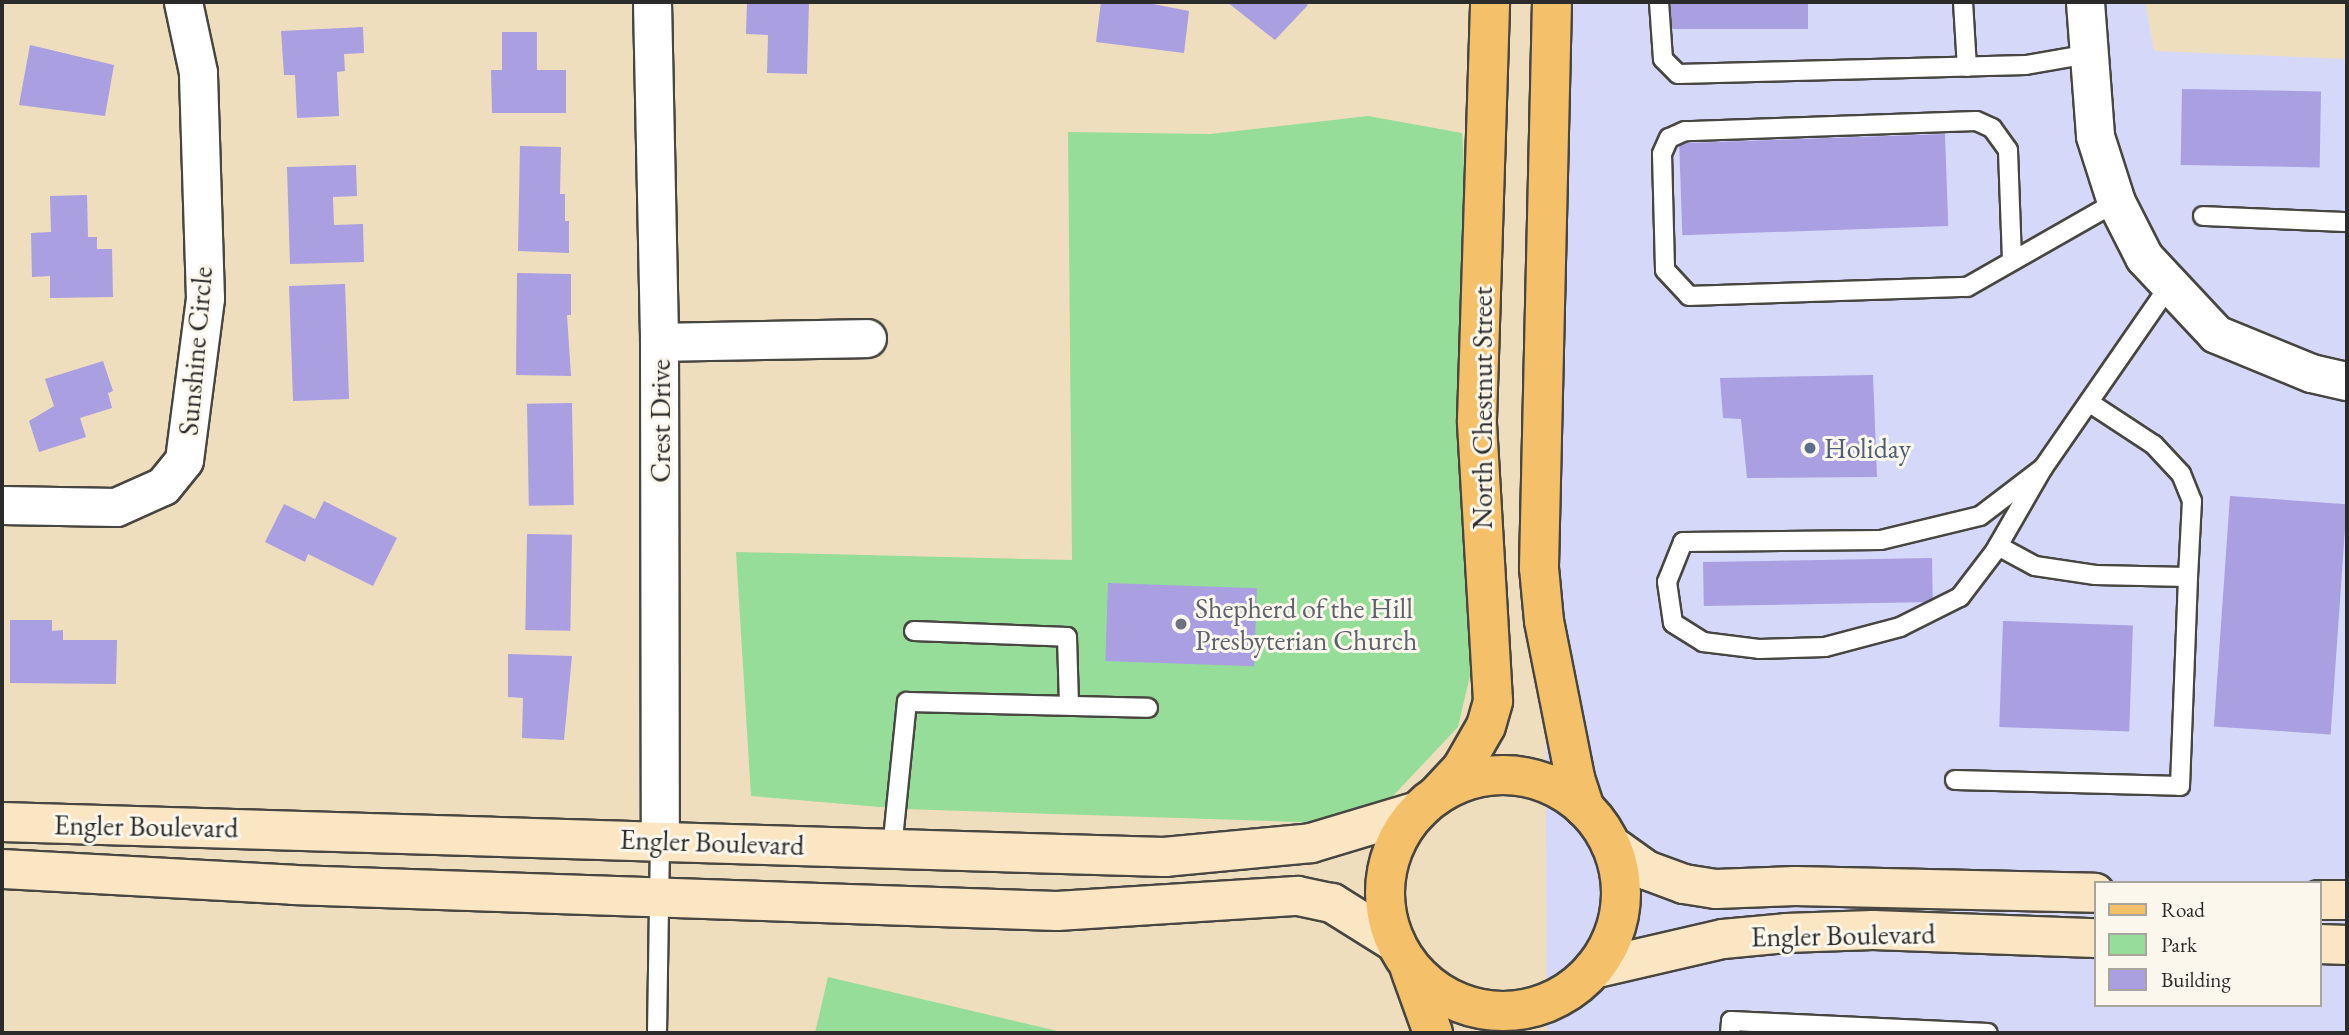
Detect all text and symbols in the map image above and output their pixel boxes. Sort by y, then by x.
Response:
street label: Sunshine Circle [171,265,219,437]
street label: North Chestnut Street [1465,287,1499,529]
street label: Crest Drive [643,359,677,483]
place label: Holiday [1824,431,1911,465]
marker: Holiday [1802,440,1818,456]
place label: Shepherd of the Hill Presbyterian Church [1195,591,1417,657]
marker: Shepherd of the Hill Presbyterian Church [1173,616,1189,632]
street label: Engler Boulevard [53,808,239,844]
street label: Engler Boulevard [619,822,805,862]
legend [2094,881,2321,1007]
text: Road [2161,896,2205,923]
street label: Engler Boulevard [1750,917,1936,953]
text: Park [2161,931,2197,958]
text: Building [2161,966,2231,993]

